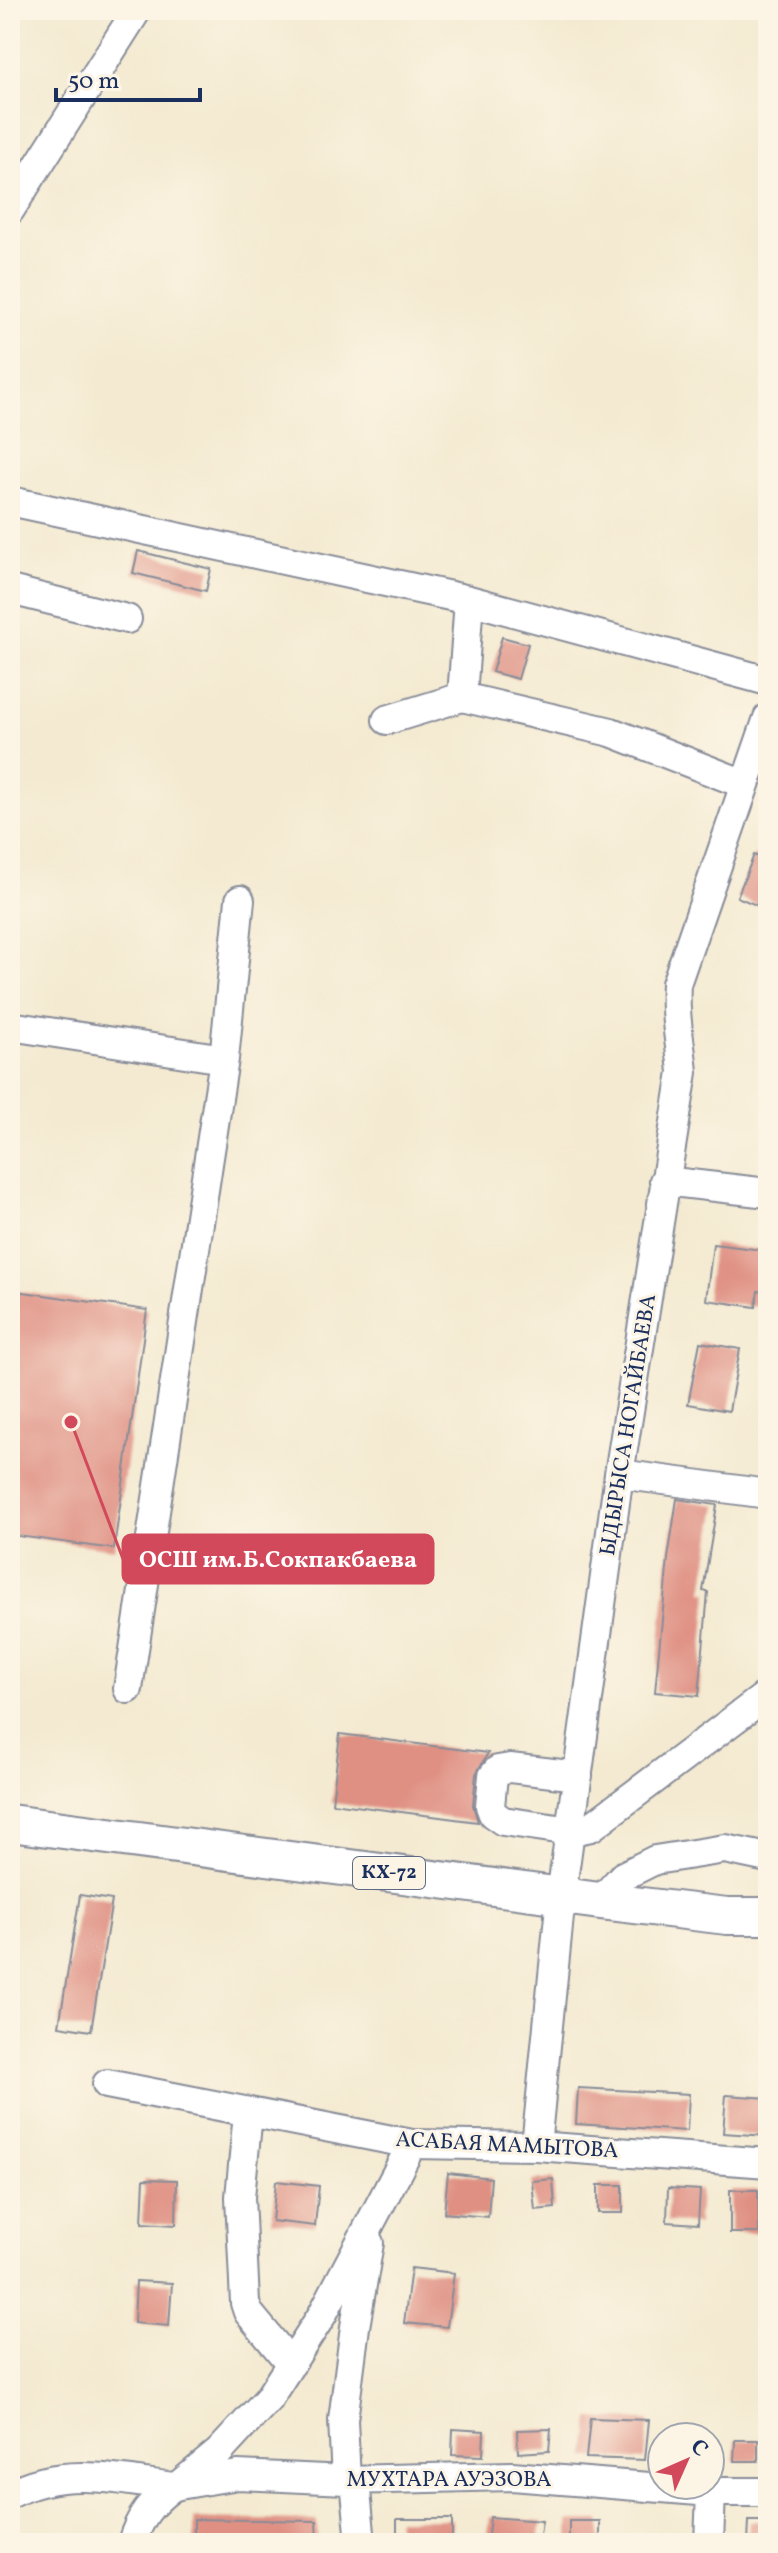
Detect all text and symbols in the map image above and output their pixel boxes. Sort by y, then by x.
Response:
scale bar [56,52,200,102]
text: 50 m [68,65,120,99]
street label: ЫДЫРЫСА НОГАЙБАЕВА [593,1292,665,1558]
callout: ОСШ им.Б.Сокпакбаева [123,1535,433,1583]
text: ОСШ им.Б.Сокпакбаева [139,1544,417,1578]
road number: КХ-72 [353,1857,425,1889]
street label: АСАБАЯ МАМЫТОВА [395,2125,619,2167]
north arrow [646,2421,726,2501]
text: С [682,2433,714,2465]
street label: МУХТАРА АУЭЗОВА [347,2465,551,2496]

